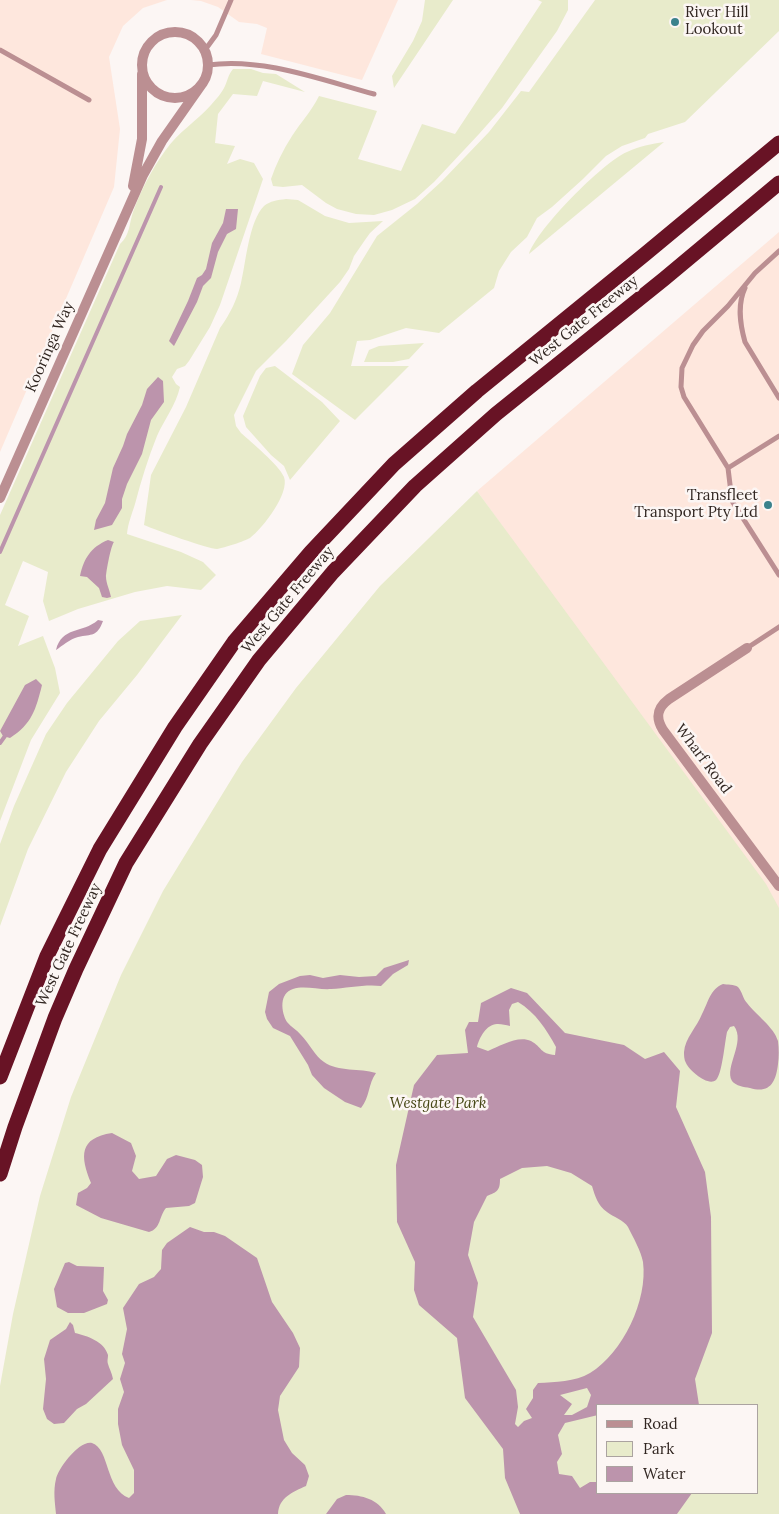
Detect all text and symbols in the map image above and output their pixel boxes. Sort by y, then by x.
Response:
place label: River Hill Lookout [685,4,749,39]
marker: River Hill Lookout [669,16,681,28]
street label: West Gate Freeway [526,272,642,370]
street label: Kooringa Way [22,299,78,395]
place label: Transfleet Transport Pty Ltd [634,487,758,522]
marker: Transfleet Transport Pty Ltd [762,499,774,511]
street label: West Gate Freeway [238,543,338,657]
street label: Wharf Road [671,721,735,797]
street label: West Gate Freeway [33,880,105,1010]
park label: Westgate Park [389,1095,487,1113]
legend [596,1404,759,1494]
text: Road [643,1414,678,1433]
text: Park [643,1439,674,1458]
text: Water [643,1464,685,1483]

